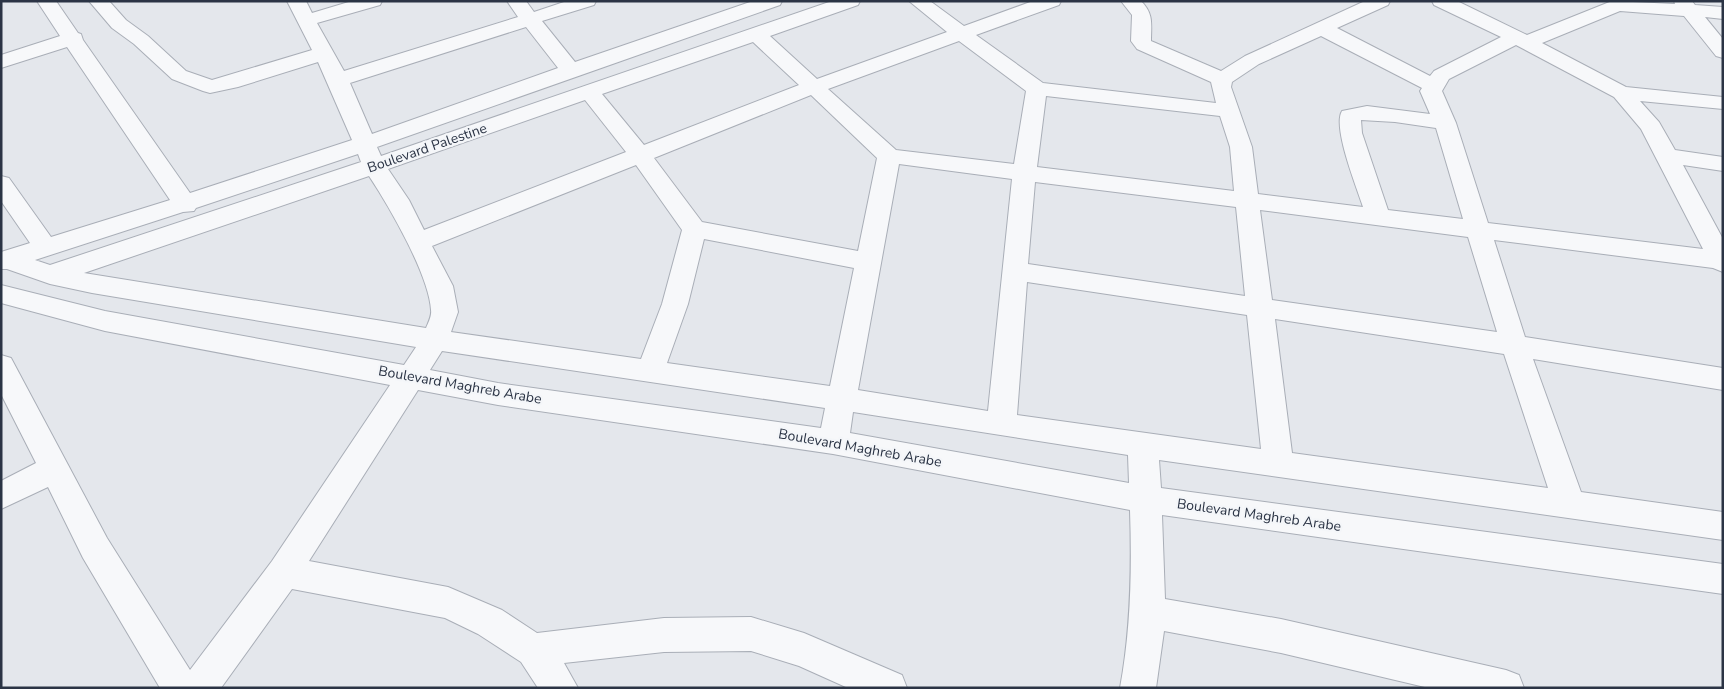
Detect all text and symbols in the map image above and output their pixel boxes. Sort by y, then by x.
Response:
street label: Boulevard Palestine [365,119,489,177]
street label: Boulevard Maghreb Arabe [377,361,543,409]
street label: Boulevard Maghreb Arabe [777,424,943,472]
street label: Boulevard Maghreb Arabe [1176,494,1342,536]

